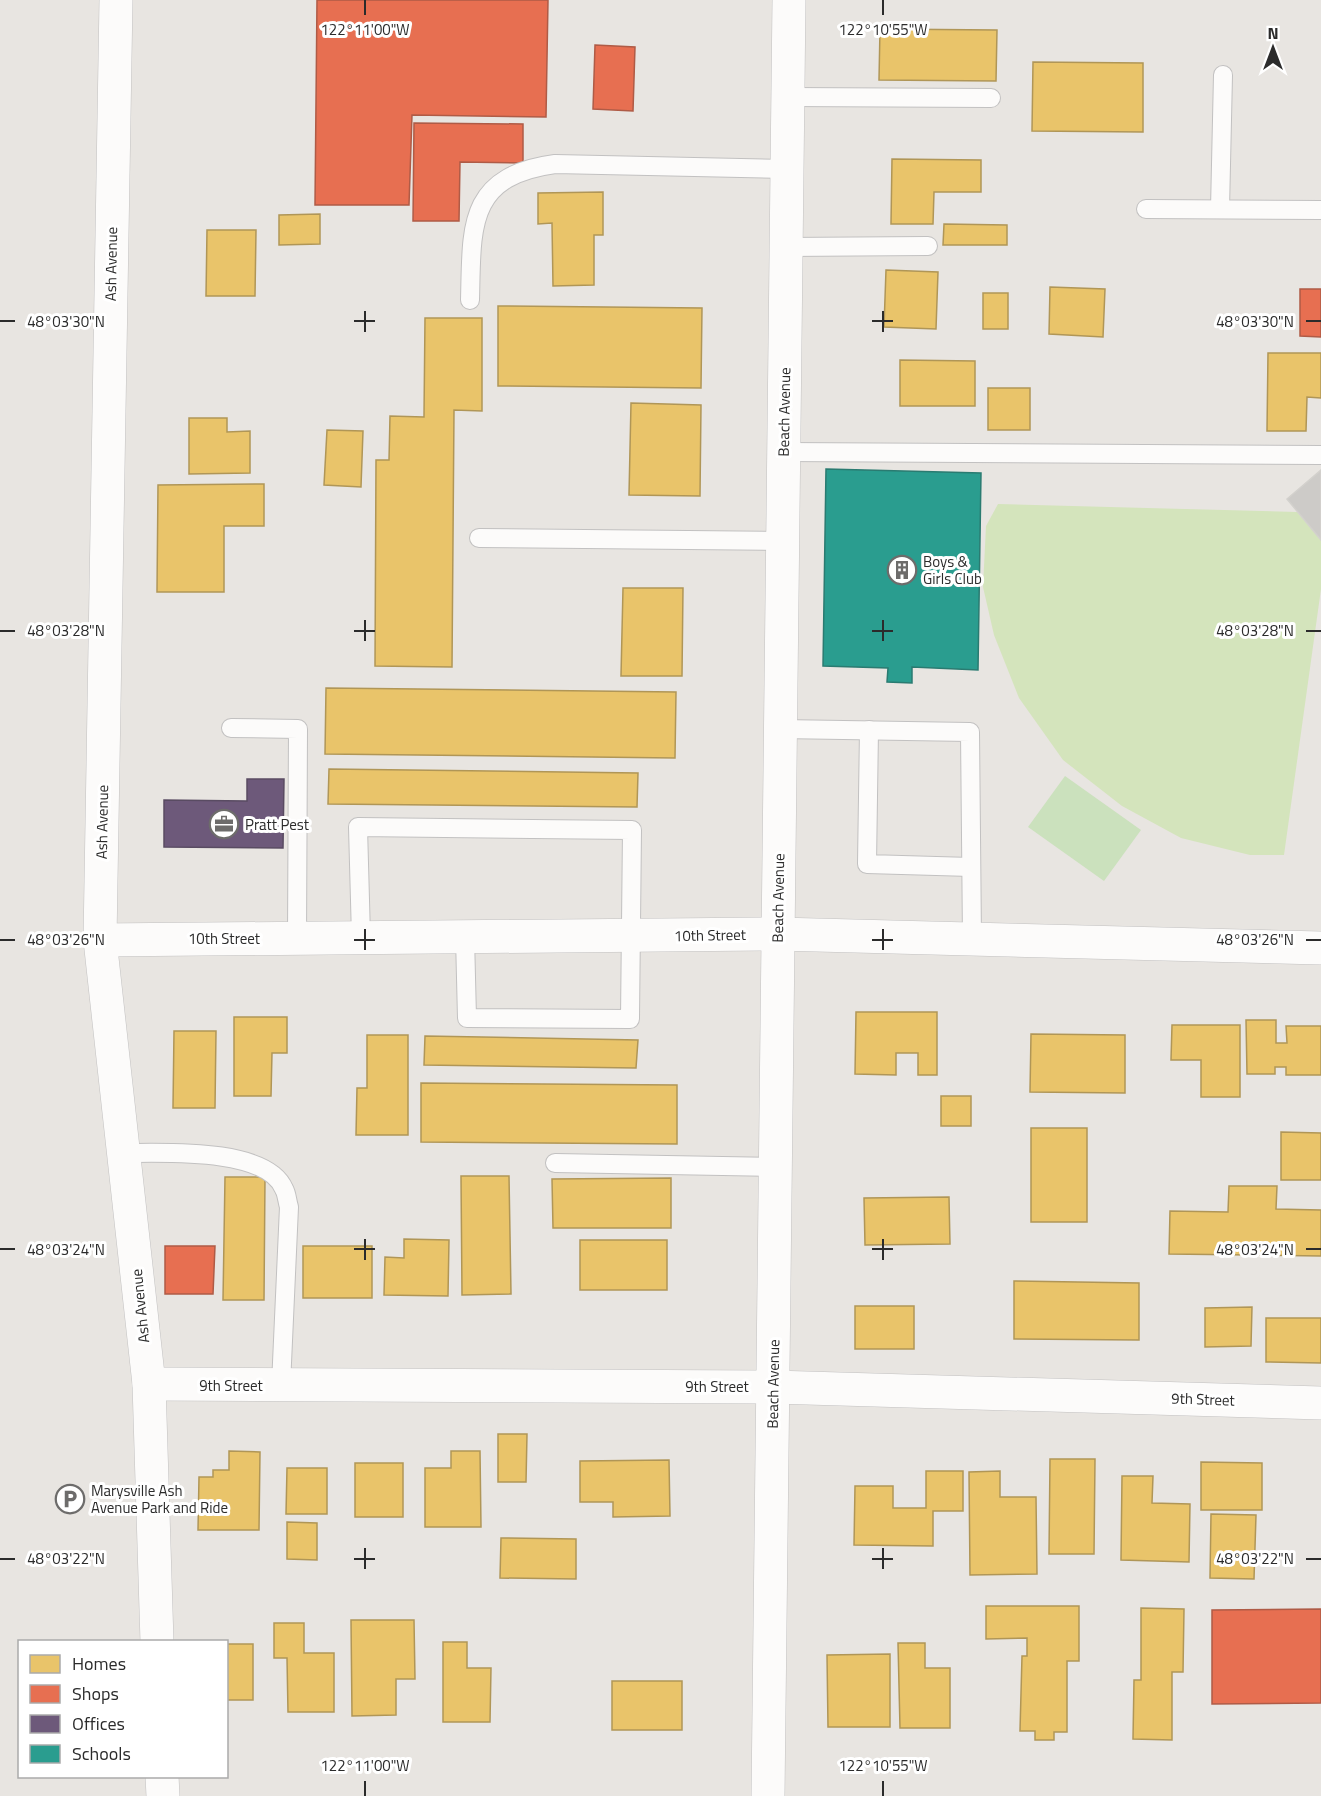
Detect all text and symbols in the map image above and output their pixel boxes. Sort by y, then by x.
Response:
text: 122°11'00"W [320,18,410,41]
text: 122°10'55"W [838,18,928,41]
north arrow [1243,18,1303,78]
text: N [1267,21,1279,45]
street label: Ash Avenue [99,227,123,301]
text: 48°03'30"N [27,310,105,333]
text: 48°03'30"N [1216,310,1294,333]
street label: Beach Avenue [772,367,796,457]
place label: Boys & Girls Club [923,550,982,590]
building icon: Boys & Girls Club [886,554,918,586]
text: 48°03'28"N [27,619,105,642]
text: 48°03'28"N [1216,619,1294,642]
street label: Ash Avenue [90,785,114,859]
office icon: Pratt Pest [208,808,240,840]
place label: Pratt Pest [245,813,310,836]
street label: Beach Avenue [766,853,790,943]
street label: 10th Street [674,923,747,947]
street label: 10th Street [188,927,261,950]
text: 48°03'26"N [27,928,105,951]
text: 48°03'26"N [1216,928,1294,951]
text: 48°03'24"N [27,1238,105,1261]
text: 48°03'24"N [1216,1238,1294,1261]
street label: Ash Avenue [125,1268,155,1344]
street label: Beach Avenue [761,1339,785,1429]
street label: 9th Street [199,1374,264,1397]
street label: 9th Street [685,1375,750,1398]
street label: 9th Street [1171,1386,1236,1412]
place label: Marysville Ash Avenue Park and Ride [91,1479,228,1519]
parking icon: Marysville Ash Avenue Park and Ride [54,1483,86,1515]
text: 48°03'22"N [27,1547,105,1570]
text: 48°03'22"N [1216,1547,1294,1570]
legend [18,1640,228,1778]
text: Homes [72,1650,126,1677]
text: Shops [72,1680,119,1707]
text: Offices [72,1710,125,1737]
text: Schools [72,1740,131,1767]
text: 122°11'00"W [320,1754,410,1777]
text: 122°10'55"W [838,1754,928,1777]

